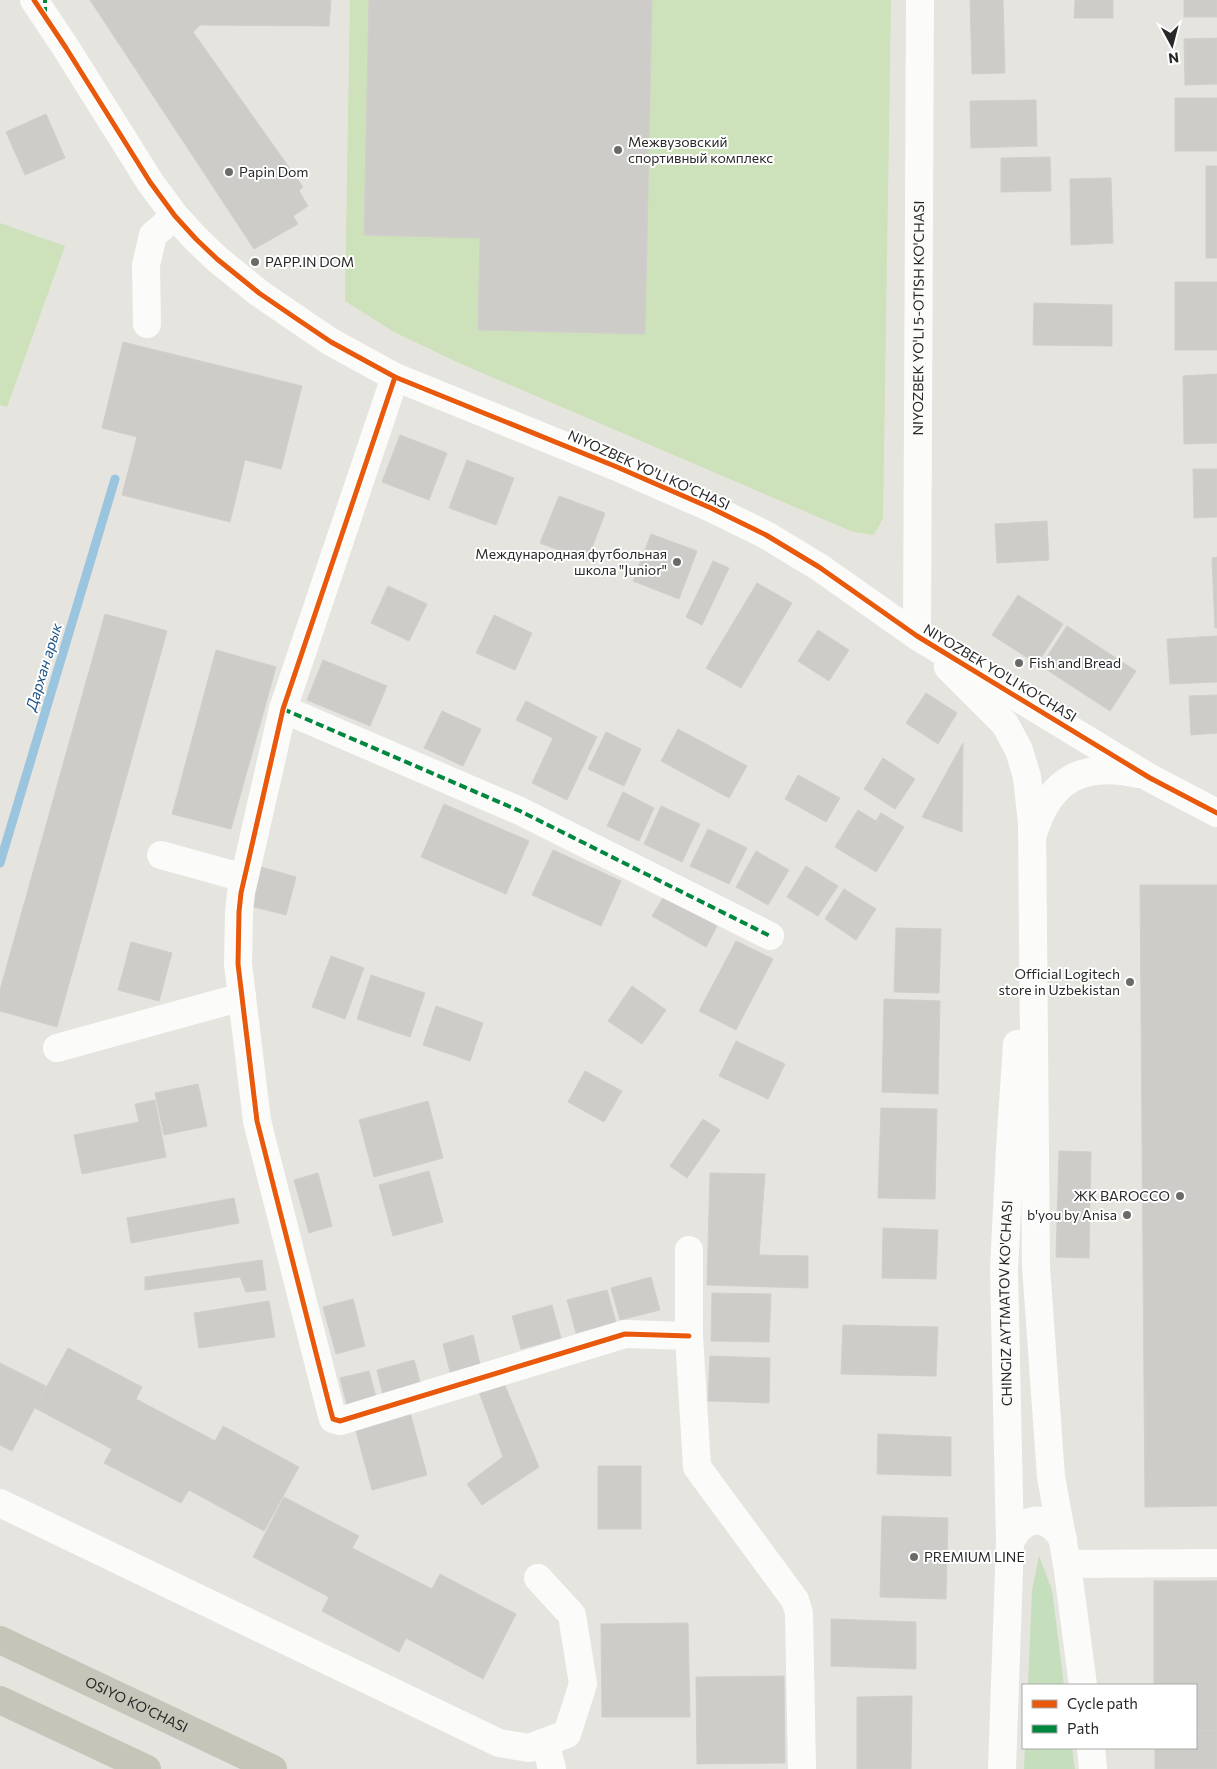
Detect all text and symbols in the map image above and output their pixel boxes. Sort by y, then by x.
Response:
north arrow [1147,20,1197,70]
text: N [1167,49,1180,67]
place label: Межвузовский спортивный комплекс [628,133,773,166]
marker: Межвузовский спортивный комплекс [612,144,624,156]
place label: Papin Dom [239,163,309,180]
marker: Papin Dom [223,166,235,178]
street label: NIYOZBEK YO'LI 5-OTISH KO'CHASI [909,200,927,436]
place label: PAPP.IN DOM [265,253,354,270]
marker: PAPP.IN DOM [249,256,261,268]
street label: NIYOZBEK YO'LI KO'CHASI [566,426,733,513]
place label: Международная футбольная школа "Junior" [475,545,667,578]
marker: Международная футбольная школа "Junior" [671,556,683,568]
water label: Дархан арык [21,620,65,715]
street label: NIYOZBEK YO'LI KO'CHASI [921,620,1080,725]
place label: Fish and Bread [1029,654,1121,671]
marker: Fish and Bread [1013,657,1025,669]
place label: Official Logitech store in Uzbekistan [998,965,1120,998]
marker: Official Logitech store in Uzbekistan [1124,976,1136,988]
place label: ЖК BAROCCO [1074,1187,1170,1204]
marker: ЖК BAROCCO [1174,1190,1186,1202]
street label: CHINGIZ AYTMATOV KO'CHASI [995,1200,1015,1406]
place label: b'you by Anisa [1027,1206,1117,1223]
marker: b'you by Anisa [1121,1209,1133,1221]
place label: PREMIUM LINE [924,1548,1025,1565]
marker: PREMIUM LINE [908,1551,920,1563]
street label: OSIYO KO'CHASI [83,1673,191,1736]
legend [1022,1684,1197,1749]
text: Cycle path [1067,1694,1138,1712]
text: Path [1067,1719,1099,1737]

